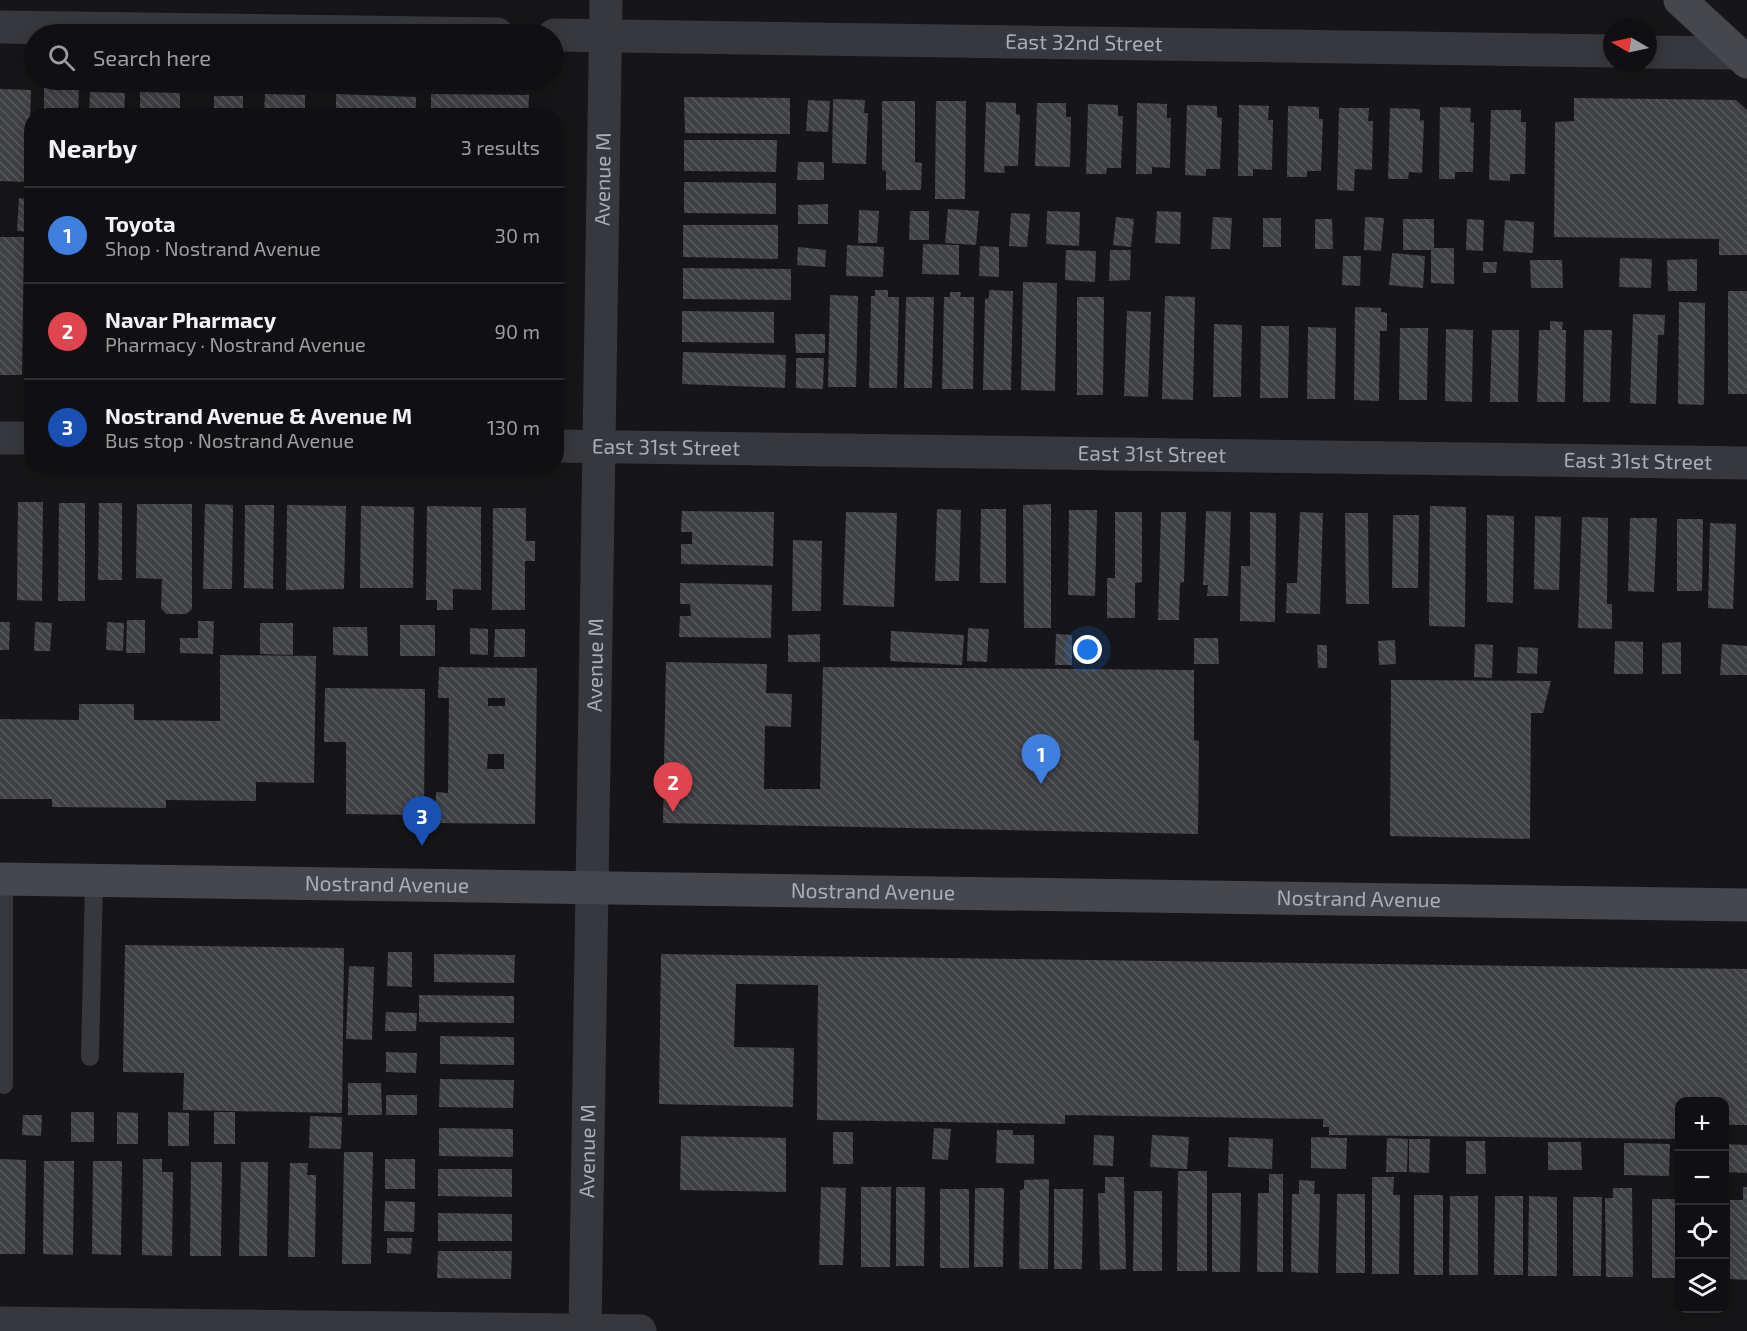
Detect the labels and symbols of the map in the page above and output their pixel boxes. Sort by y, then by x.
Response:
north arrow [1603,18,1657,72]
street label: East 32nd Street [1005,28,1163,55]
street label: Avenue M [588,132,615,226]
street label: East 31st Street [592,433,740,460]
street label: East 31st Street [1078,439,1226,467]
street label: East 31st Street [1563,446,1712,474]
street label: Avenue M [581,618,607,712]
your location [1073,635,1102,664]
pin: 1 [1022,734,1060,784]
pin: 2 [654,762,692,812]
pin: 3 [402,796,442,846]
street label: Nostrand Avenue [305,870,469,897]
street label: Nostrand Avenue [791,877,955,904]
street label: Nostrand Avenue [1277,884,1441,911]
street label: Avenue M [573,1104,600,1198]

